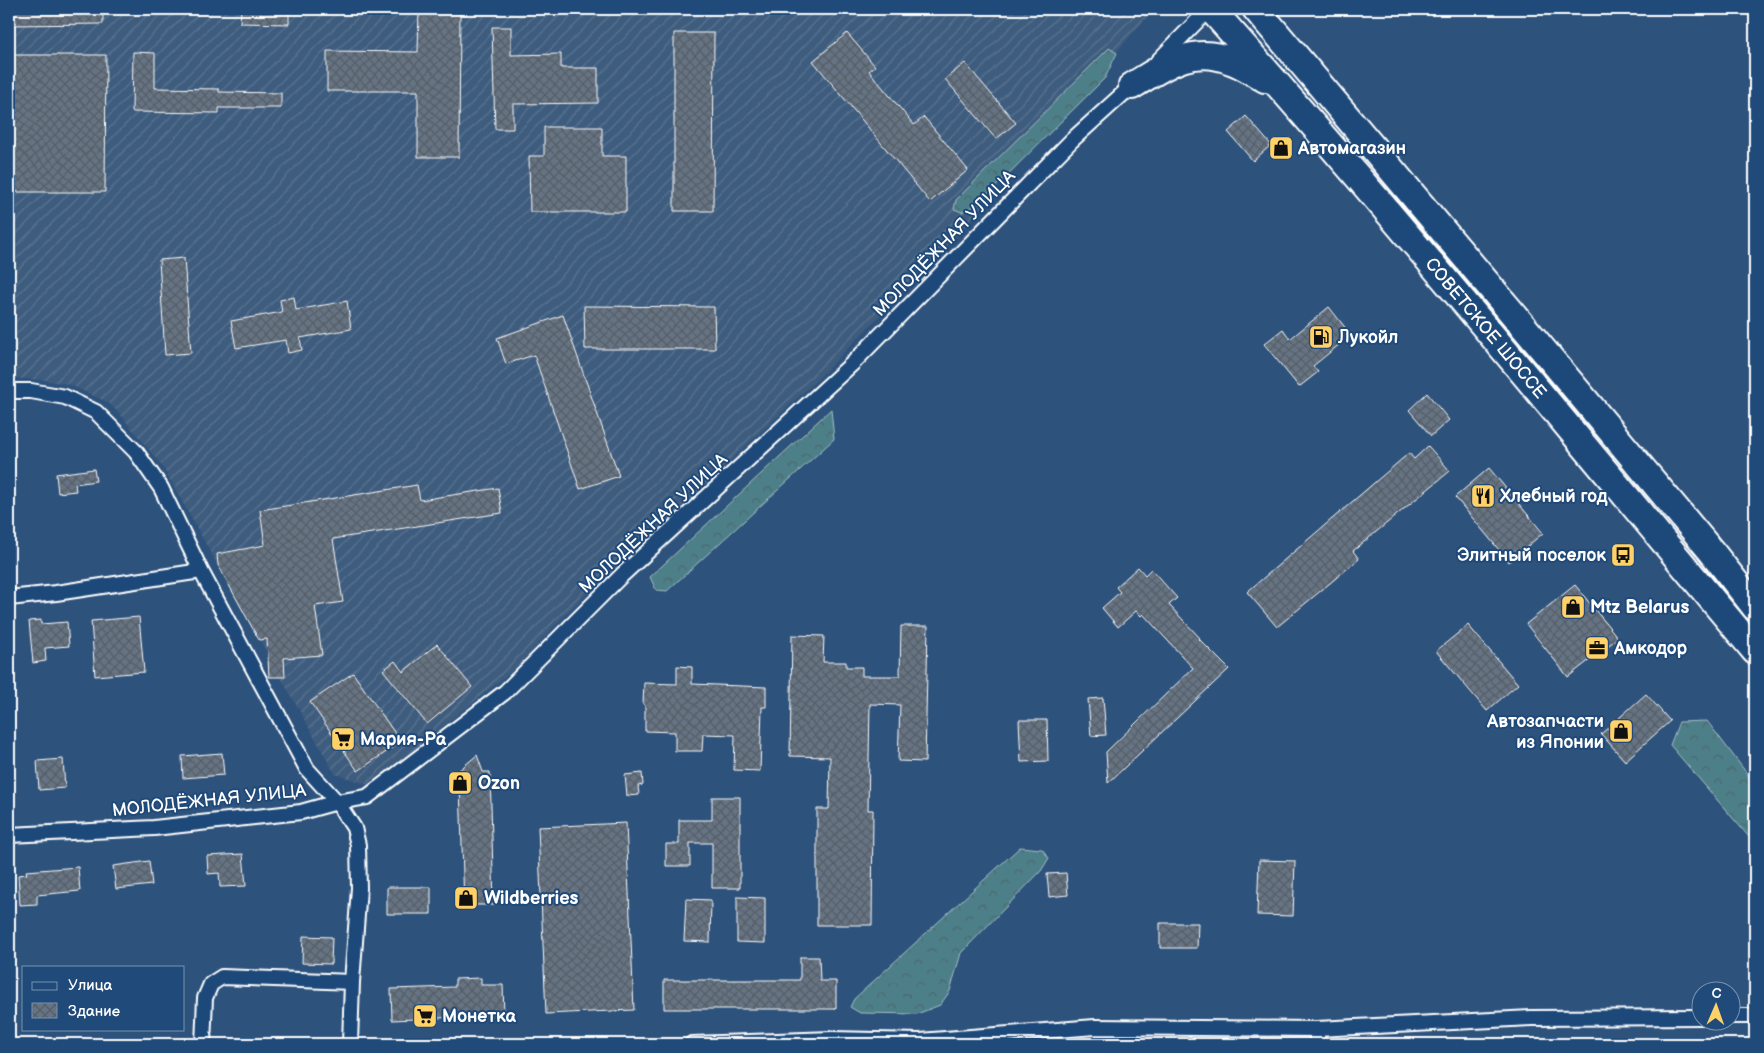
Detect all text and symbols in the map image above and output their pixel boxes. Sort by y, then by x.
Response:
shop icon: Автомагазин [1268,135,1294,161]
place label: Автомагазин [1297,138,1406,159]
street label: МОЛОДЁЖНАЯ УЛИЦА [868,165,1020,321]
street label: СОВЕТСКОЕ ШОССЕ [1421,254,1551,403]
fuel station icon: Лукойл [1308,324,1334,350]
place label: Лукойл [1337,327,1398,348]
street label: МОЛОДЁЖНАЯ УЛИЦА [574,448,732,598]
restaurant icon: Хлебный год [1470,483,1496,509]
place label: Хлебный год [1499,486,1608,507]
bus stop icon: Элитный поселок [1610,542,1636,568]
place label: Элитный поселок [1457,545,1606,566]
shop icon: Mtz Belarus [1560,594,1586,620]
place label: Mtz Belarus [1590,597,1689,618]
office icon: Амкодор [1584,635,1610,661]
place label: Амкодор [1613,638,1688,659]
place label: Автозапчасти из Японии [1486,711,1604,753]
shop icon: Автозапчасти из Японии [1608,718,1634,744]
supermarket icon: Мария-Ра [330,726,356,752]
place label: Мария-Ра [360,729,447,750]
shop icon: Ozon [447,770,473,796]
place label: Ozon [478,773,520,794]
street label: МОЛОДЁЖНАЯ УЛИЦА [111,779,307,821]
shop icon: Wildberries [453,885,479,911]
place label: Wildberries [484,888,578,909]
legend [22,966,185,1030]
text: Улица [68,976,113,995]
north arrow [1692,980,1742,1030]
text: С [1711,985,1722,1002]
text: Здание [68,1002,120,1021]
supermarket icon: Монетка [412,1003,438,1029]
place label: Монетка [442,1006,516,1027]

